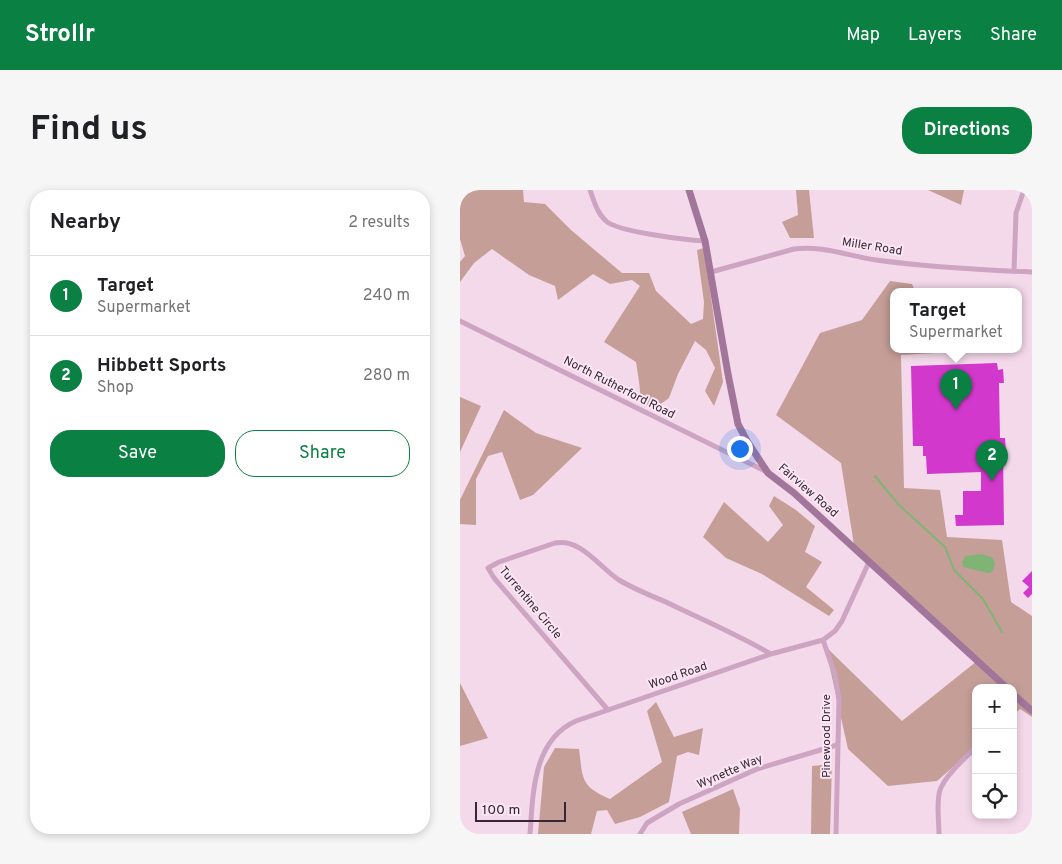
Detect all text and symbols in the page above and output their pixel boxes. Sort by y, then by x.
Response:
text: Strollr [25,20,95,50]
text: Map [846,24,880,47]
text: Layers [908,24,962,47]
text: Share [990,24,1037,47]
button: Directions [902,107,1032,154]
text: Find us [30,108,148,152]
text: Nearby [50,209,121,236]
text: 2 results [348,213,410,233]
street label: Miller Road [841,234,903,260]
text: Target [97,274,154,298]
text: 1 [63,286,69,306]
text: 240 m [363,286,410,306]
popup [890,288,1022,353]
text: Supermarket [97,298,191,318]
text: Target [909,299,966,323]
text: Supermarket [909,323,1003,343]
street label: North Rutherford Road [561,353,677,423]
text: Hibbett Sports [97,354,226,378]
text: 2 [61,366,71,386]
text: 280 m [363,366,410,386]
pin: 1 [940,369,972,410]
text: Shop [97,378,134,398]
button: Save [50,430,225,477]
button: Share [235,430,410,477]
your location [727,436,753,462]
pin: 2 [976,440,1008,481]
street label: Fairview Road [775,460,841,522]
street label: Turrentine Circle [495,563,565,643]
street label: Wood Road [647,659,709,693]
map controls [972,684,1017,819]
button: + [972,684,1017,729]
street label: Pinewood Drive [819,694,835,778]
button: − [972,729,1017,774]
street label: Wynette Way [695,751,765,793]
button: locate [972,774,1017,819]
scale bar [475,799,566,822]
text: 100 m [482,802,520,819]

